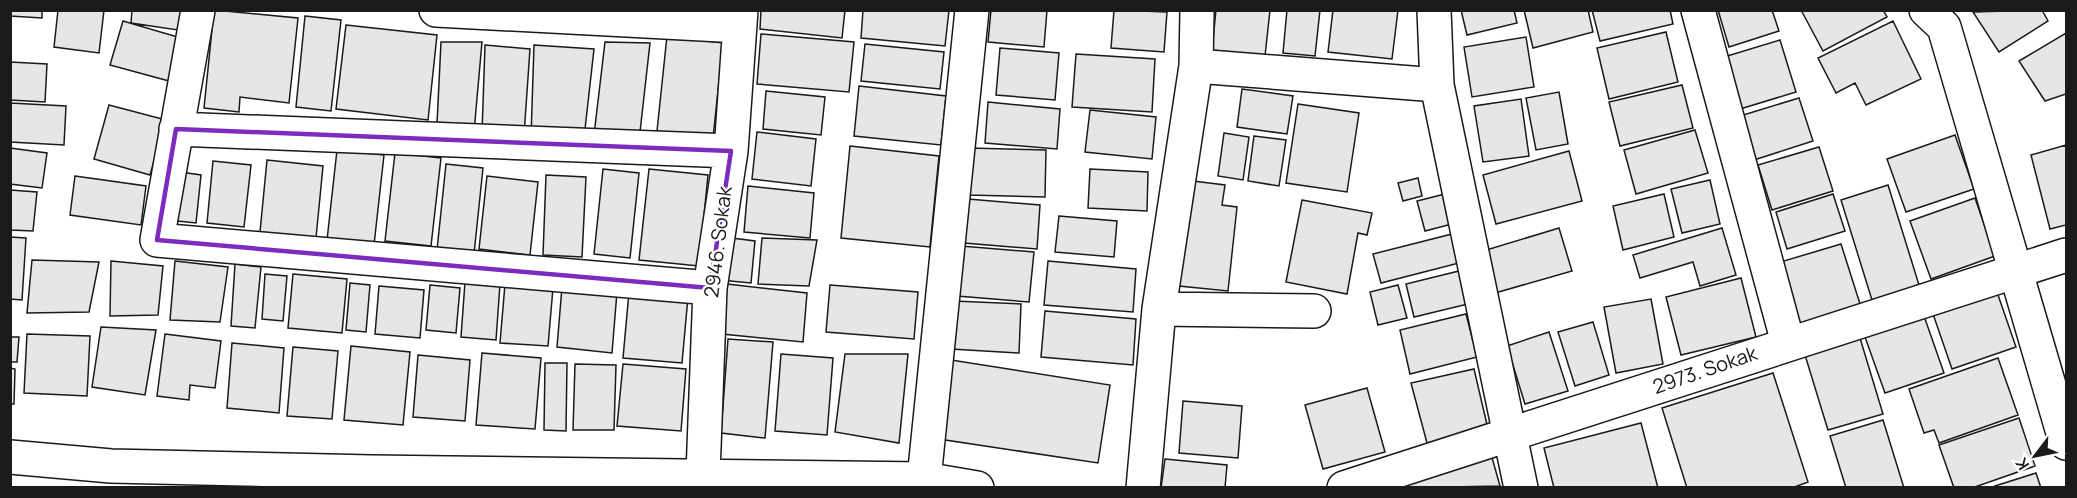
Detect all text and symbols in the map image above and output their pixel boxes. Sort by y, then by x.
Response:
street label: 2946. Sokak [697,184,738,299]
street label: 2973. Sokak [1649,339,1762,400]
north arrow [2005,426,2065,486]
text: K [2010,453,2034,474]

